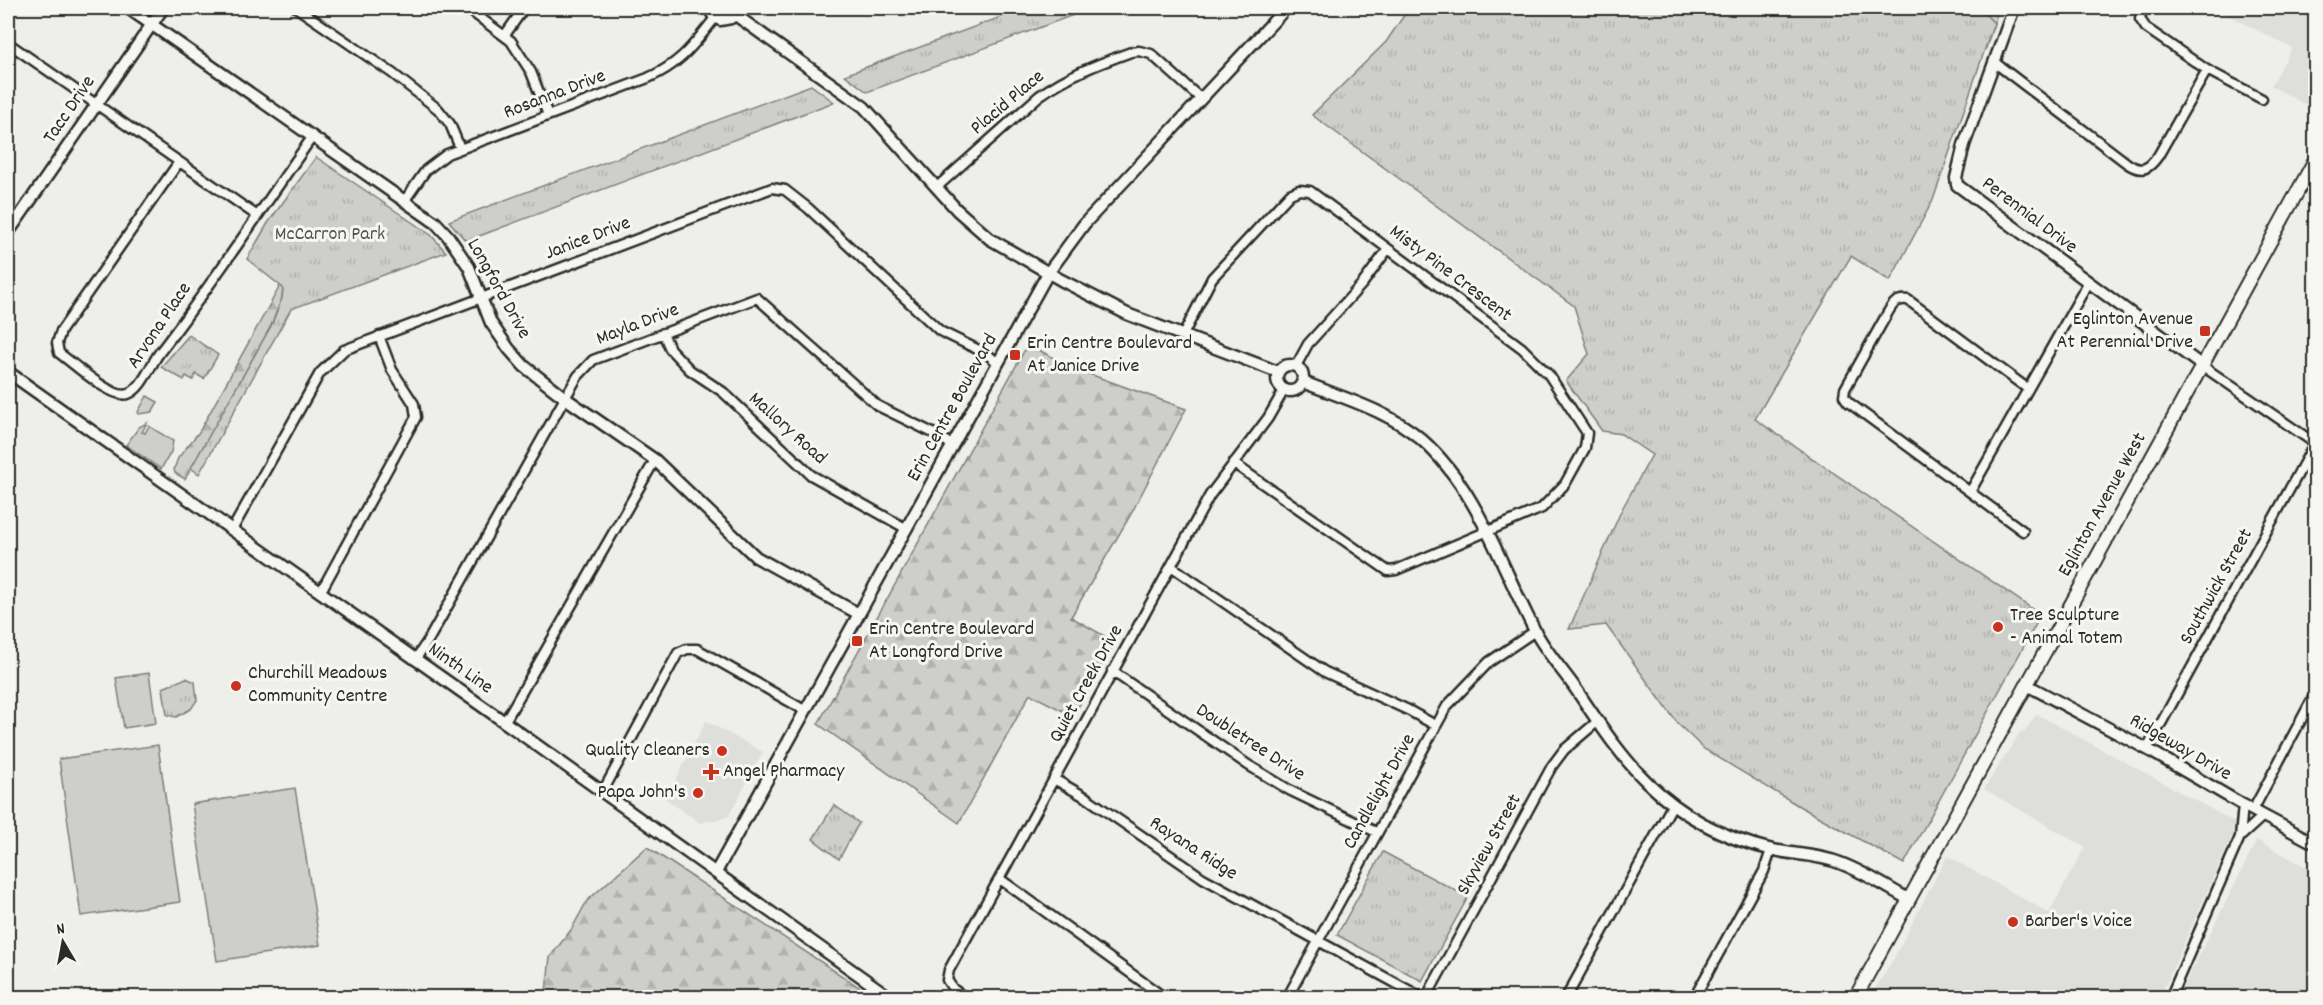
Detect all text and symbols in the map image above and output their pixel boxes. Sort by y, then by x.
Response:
street label: Rosanna Drive [500,63,610,127]
street label: Placid Place [965,64,1051,142]
street label: Tacc Drive [37,70,103,150]
street label: Perennial Drive [1975,171,2083,261]
street label: Janice Drive [541,210,635,268]
street label: Misty Pine Crescent [1383,219,1517,329]
park label: McCarron Park [275,221,385,249]
street label: Longford Drive [459,234,537,344]
street label: Arvona Place [121,277,199,375]
street label: Mayla Drive [593,296,684,354]
place label: Eglinton Avenue At Perennial Drive [2057,306,2193,357]
marker: Eglinton Avenue At Perennial Drive [2198,324,2212,338]
street label: Erin Centre Boulevard [901,329,1005,487]
place label: Erin Centre Boulevard At Janice Drive [1027,330,1192,381]
marker: Erin Centre Boulevard At Janice Drive [1008,348,1022,362]
street label: Mallory Road [742,386,832,472]
street label: Eglinton Avenue West [2052,428,2154,582]
street label: Southwick Street [2174,524,2260,650]
place label: Tree Sculpture - Animal Totem [2010,602,2123,653]
place label: Erin Centre Boulevard At Longford Drive [869,616,1034,667]
street label: Quiet Creek Drive [1043,620,1131,748]
marker: Tree Sculpture - Animal Totem [1991,620,2005,634]
marker: Erin Centre Boulevard At Longford Drive [850,634,864,648]
street label: Ninth Line [422,636,498,702]
place label: Churchill Meadows Community Centre [248,660,388,711]
marker: Churchill Meadows Community Centre [229,679,243,693]
street label: Doubletree Drive [1190,697,1310,789]
street label: Ridgeway Drive [2124,707,2236,789]
street label: Candlelight Drive [1337,729,1423,855]
place label: Quality Cleaners [585,737,710,765]
marker: Quality Cleaners [715,744,729,758]
place label: Angel Pharmacy [723,758,845,786]
marker: Angel Pharmacy [704,765,718,779]
place label: Papa John's [597,779,686,807]
marker: Papa John's [691,786,705,800]
street label: Skyview Street [1451,789,1529,901]
street label: Rayana Ridge [1143,810,1243,888]
place label: Barber's Voice [2025,908,2132,936]
north arrow [33,912,93,972]
marker: Barber's Voice [2006,915,2020,929]
text: N [55,918,67,942]

